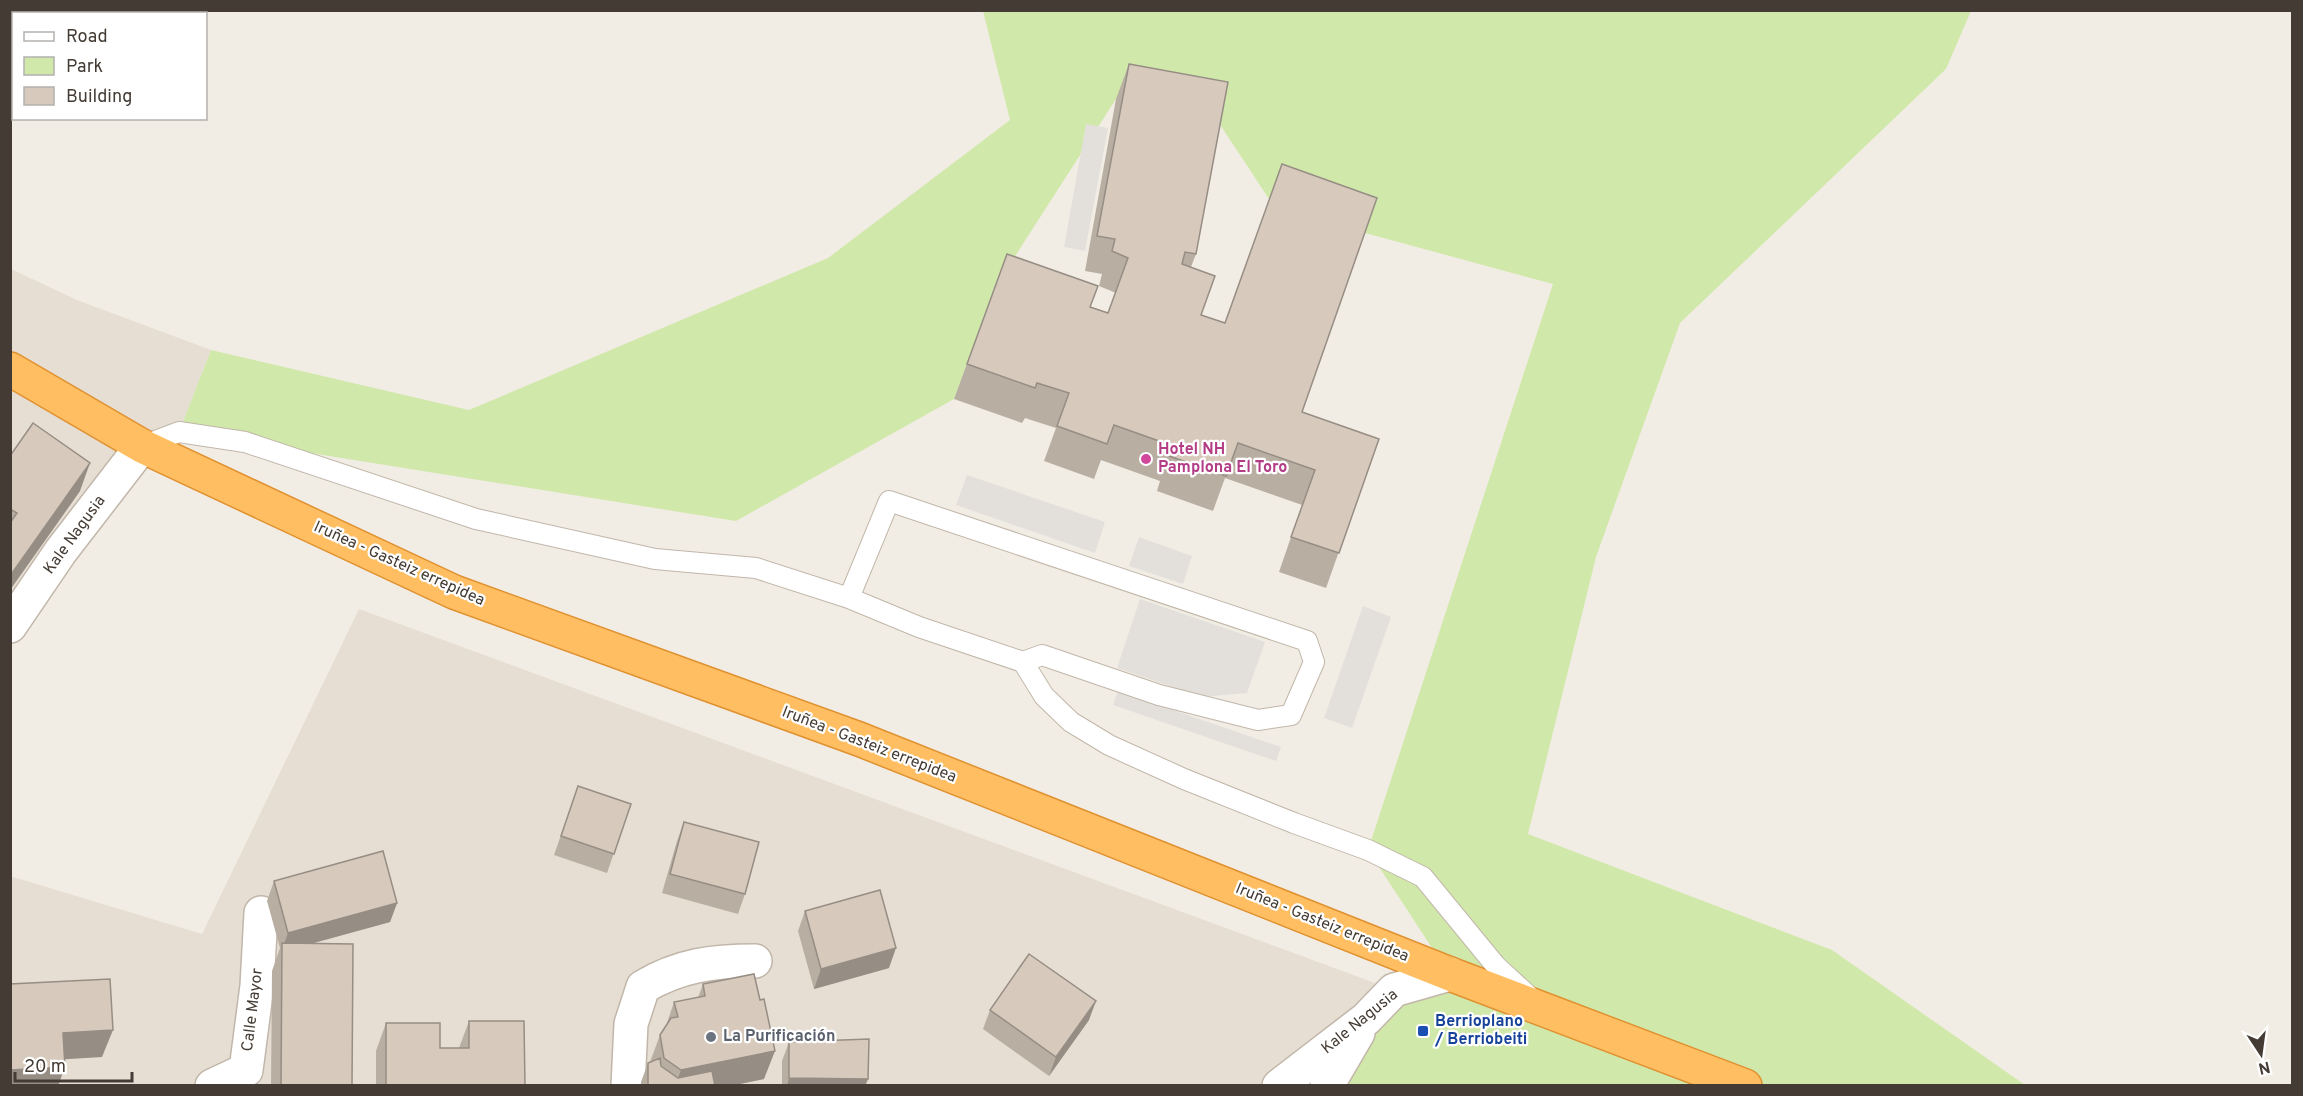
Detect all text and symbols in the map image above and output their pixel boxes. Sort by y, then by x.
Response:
legend [12,12,207,120]
text: Road [66,26,108,49]
text: Park [66,56,103,79]
text: Building [66,86,132,109]
place label: Hotel NH Pamplona El Toro [1158,440,1287,478]
marker: Hotel NH Pamplona El Toro [1139,452,1153,466]
street label: Kale Nagusia [40,492,110,578]
street label: Iruñea - Gasteiz errepidea [310,517,488,611]
street label: Iruñea - Gasteiz errepidea [779,702,959,788]
street label: Iruñea - Gasteiz errepidea [1232,879,1412,967]
street label: Calle Mayor [238,967,268,1053]
street label: Kale Nagusia [1318,985,1402,1059]
place label: Berrioplano / Berriobeiti [1434,1012,1527,1050]
marker: Berrioplano / Berriobeiti [1416,1024,1430,1038]
north arrow [2231,1024,2291,1084]
place label: La Purificación [723,1027,835,1047]
marker: La Purificación [704,1030,718,1044]
scale bar [15,1045,132,1083]
text: 20 m [24,1056,66,1079]
text: N [2256,1056,2272,1078]

